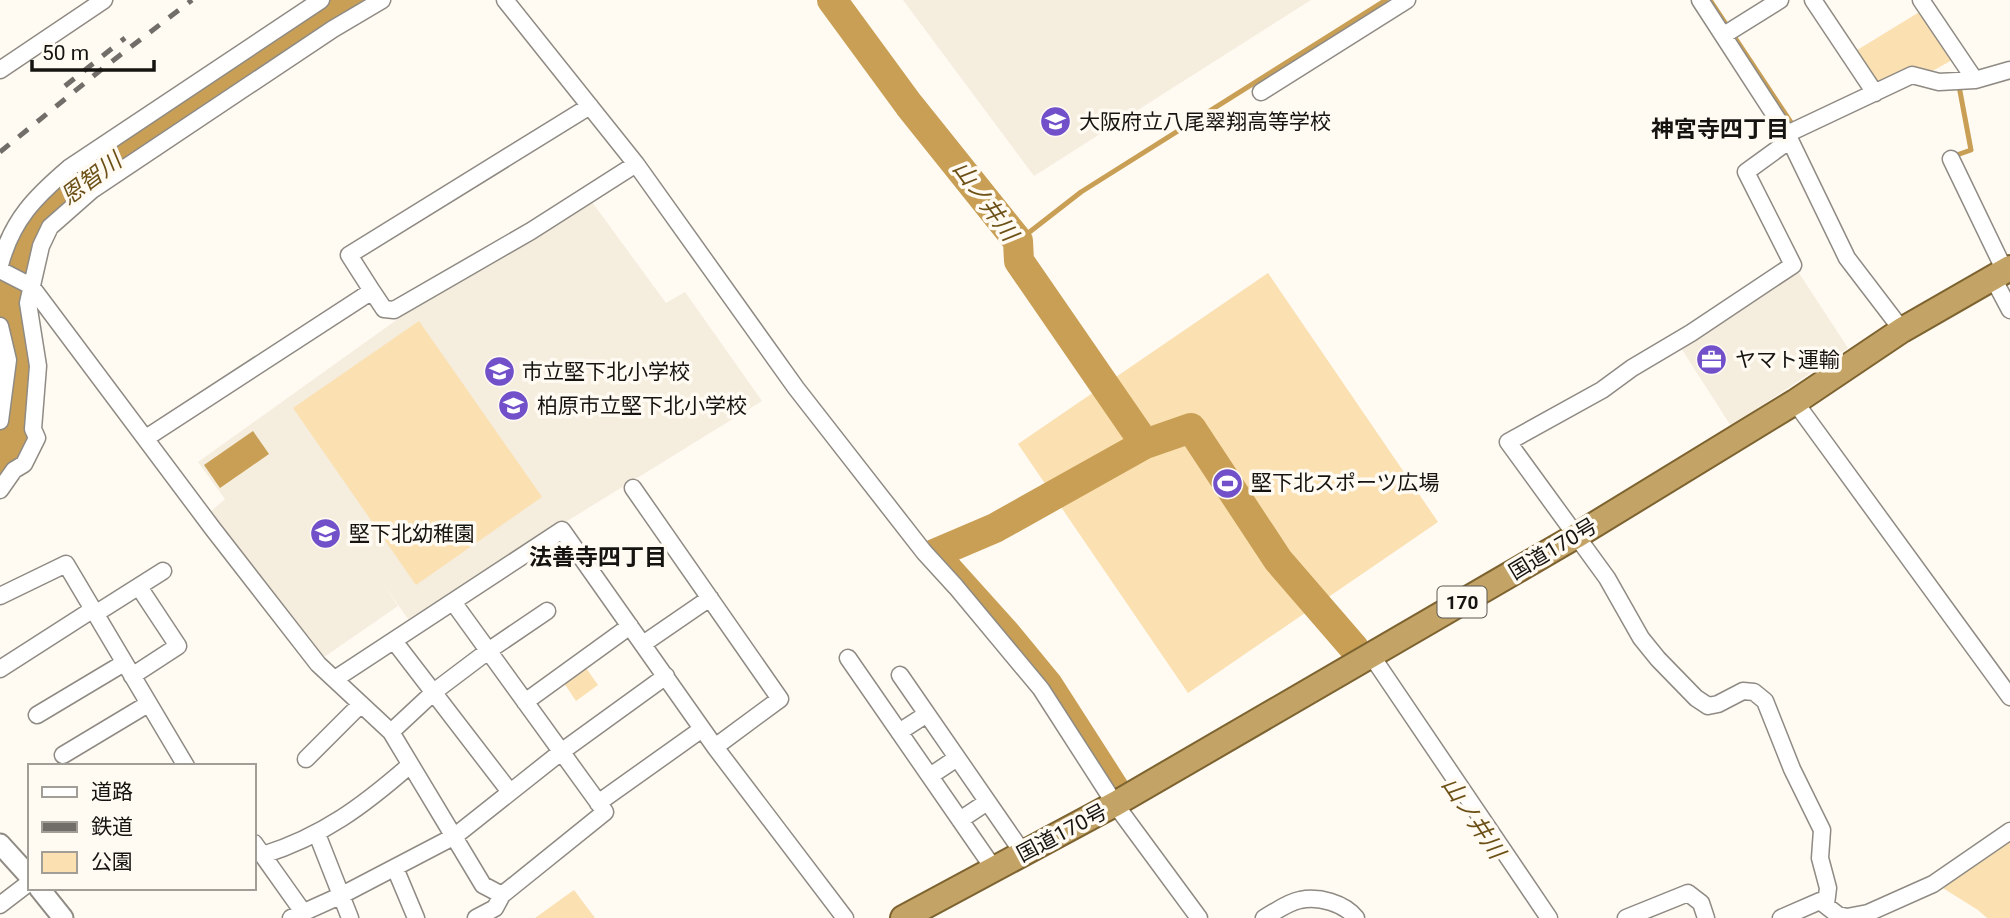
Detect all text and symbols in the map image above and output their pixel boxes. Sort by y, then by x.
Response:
scale bar [32,28,154,72]
text: 50 m [42,41,89,65]
school or university icon: 大阪府立八尾翠翔高等学校 [1039,105,1073,139]
place label: 大阪府立八尾翠翔高等学校 [1079,110,1331,134]
district label: 神宮寺四丁目 [1651,116,1789,143]
water label: 恩智川 [55,146,129,211]
water label: 山ノ井川 [947,156,1025,249]
office icon: ヤマト運輸 [1695,343,1729,377]
place label: ヤマト運輸 [1735,348,1840,372]
school or university icon: 市立堅下北小学校 [482,355,516,389]
place label: 市立堅下北小学校 [522,360,690,384]
school or university icon: 柏原市立堅下北小学校 [497,389,531,423]
place label: 柏原市立堅下北小学校 [537,394,747,418]
sports icon: 堅下北スポーツ広場 [1211,466,1245,500]
place label: 堅下北スポーツ広場 [1251,471,1440,495]
street label: 国道170号 [1505,513,1601,585]
school or university icon: 堅下北幼稚園 [309,517,343,551]
place label: 堅下北幼稚園 [349,522,475,546]
district label: 法善寺四丁目 [529,544,667,571]
road number: 170 [1438,586,1486,618]
legend [28,764,256,890]
water label: 山ノ井川 [1436,772,1512,866]
text: 道路 [91,780,133,804]
street label: 国道170号 [1013,799,1111,867]
text: 鉄道 [91,815,133,839]
text: 公園 [91,850,133,874]

